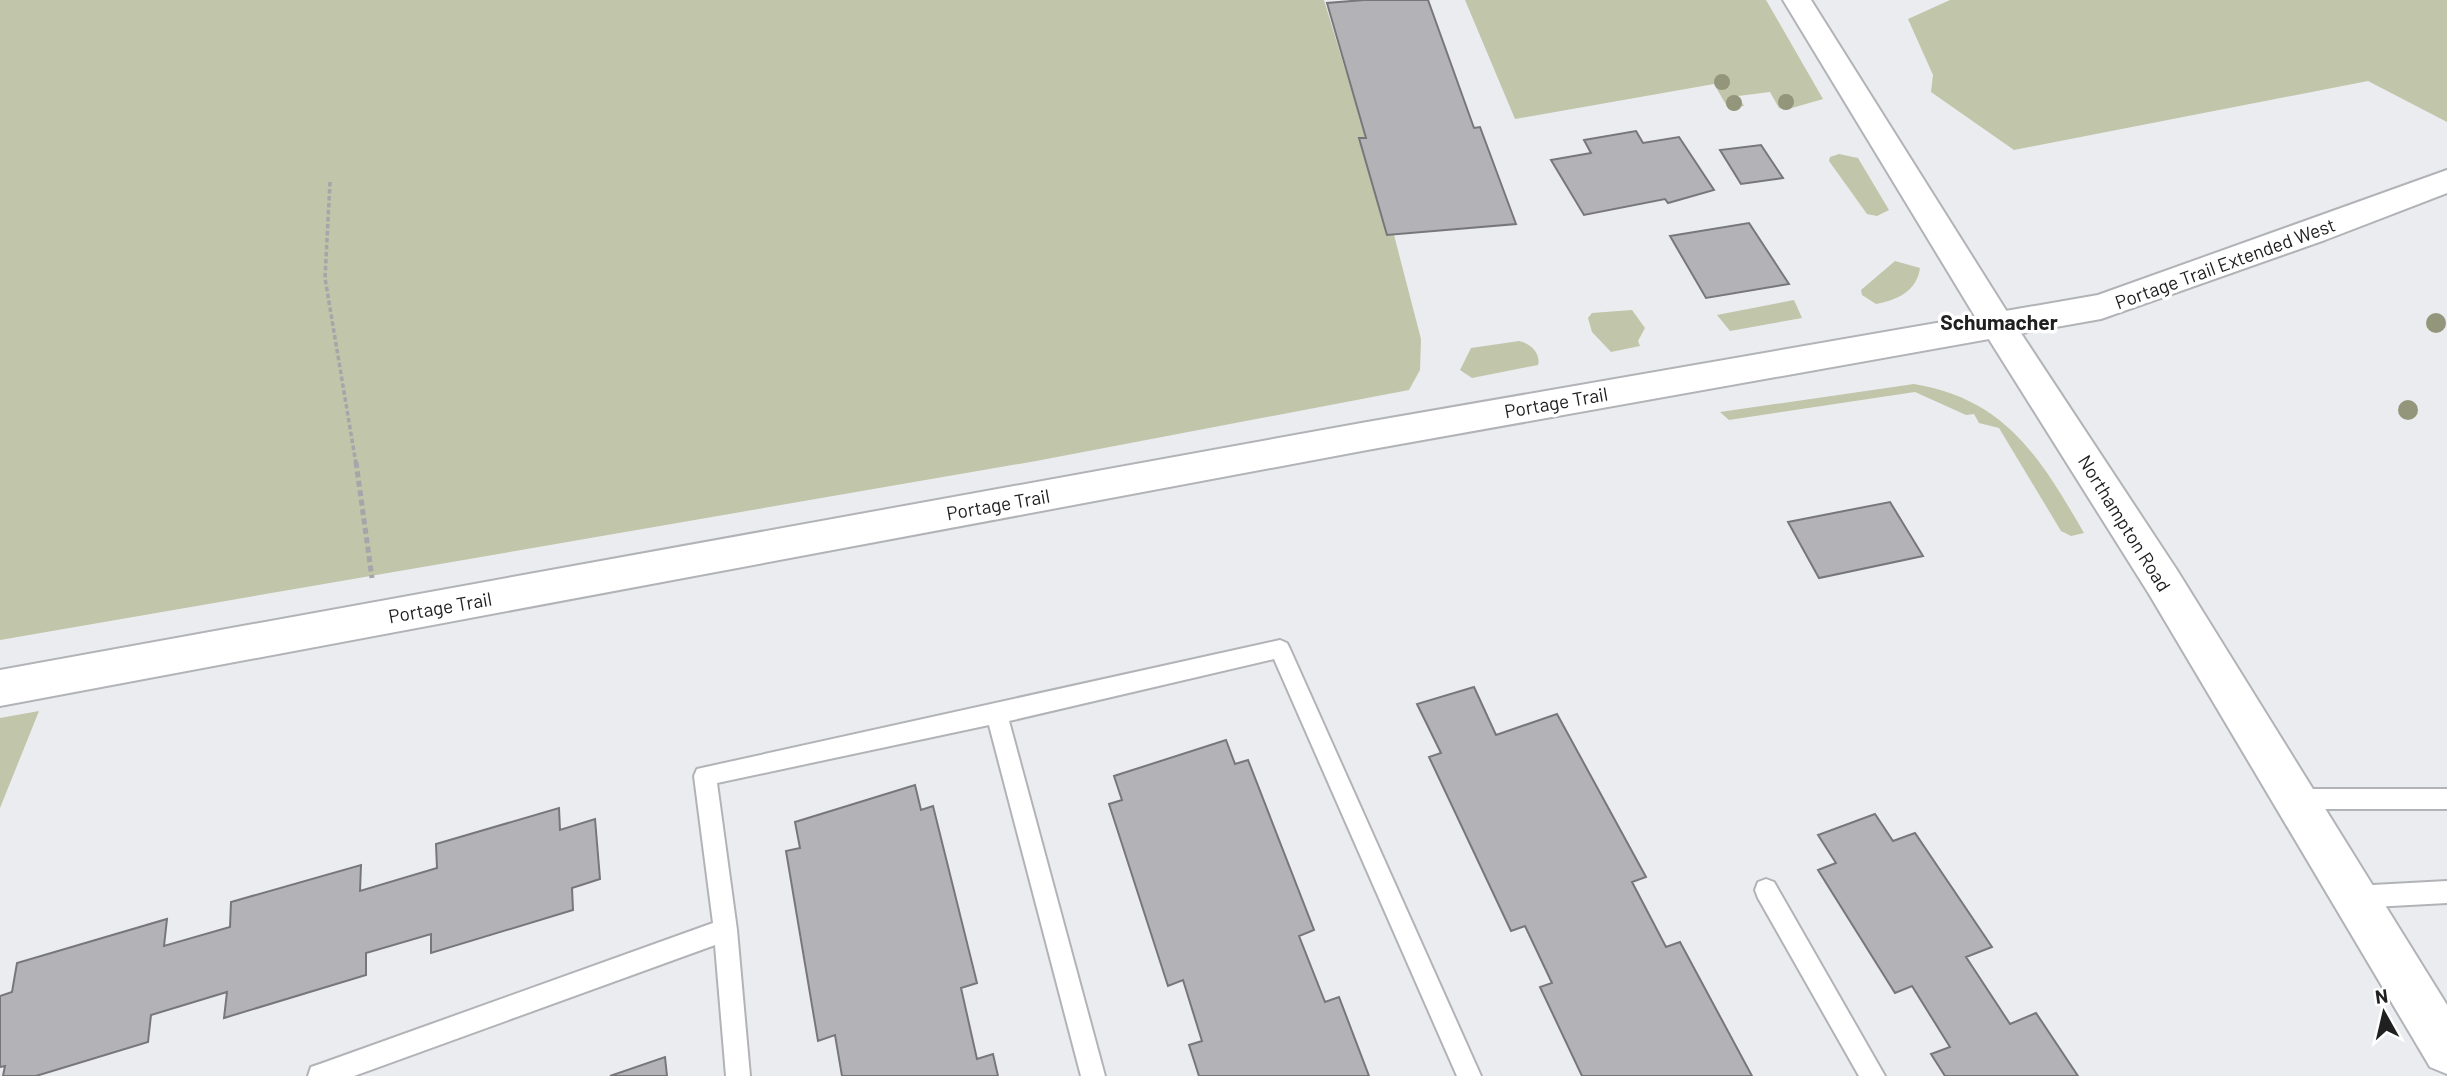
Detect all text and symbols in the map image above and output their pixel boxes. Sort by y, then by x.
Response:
street label: Portage Trail Extended West [2112,212,2338,314]
district label: Schumacher [1940,309,2058,334]
street label: Portage Trail [1502,382,1610,422]
street label: Northampton Road [2074,451,2176,595]
street label: Portage Trail [944,484,1052,524]
street label: Portage Trail [386,587,494,627]
north arrow [2349,978,2419,1048]
text: N [2374,983,2389,1008]

